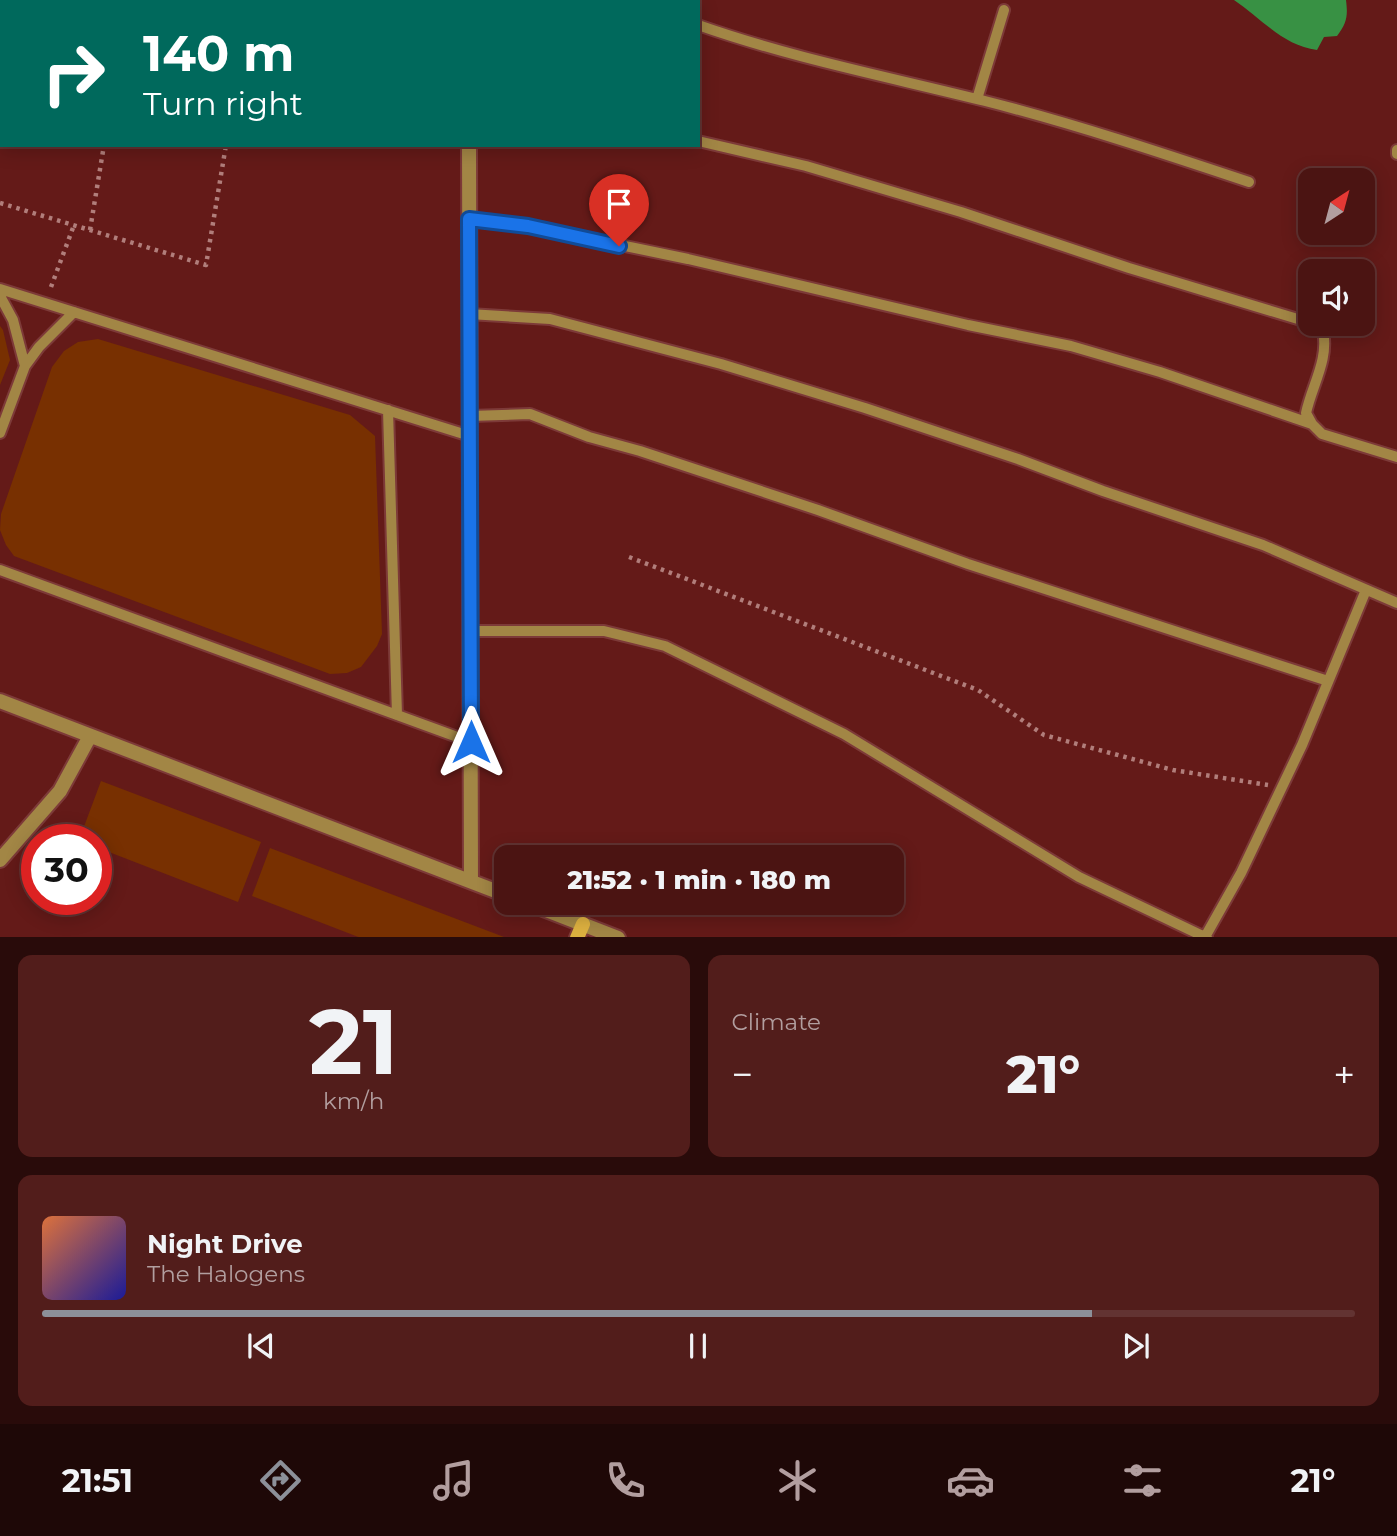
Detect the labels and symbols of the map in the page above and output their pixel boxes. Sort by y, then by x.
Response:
north arrow [1298,168,1376,245]
pin [589,174,649,246]
position arrow [434,705,508,779]
speed limit sign: 30 [21,824,112,915]

